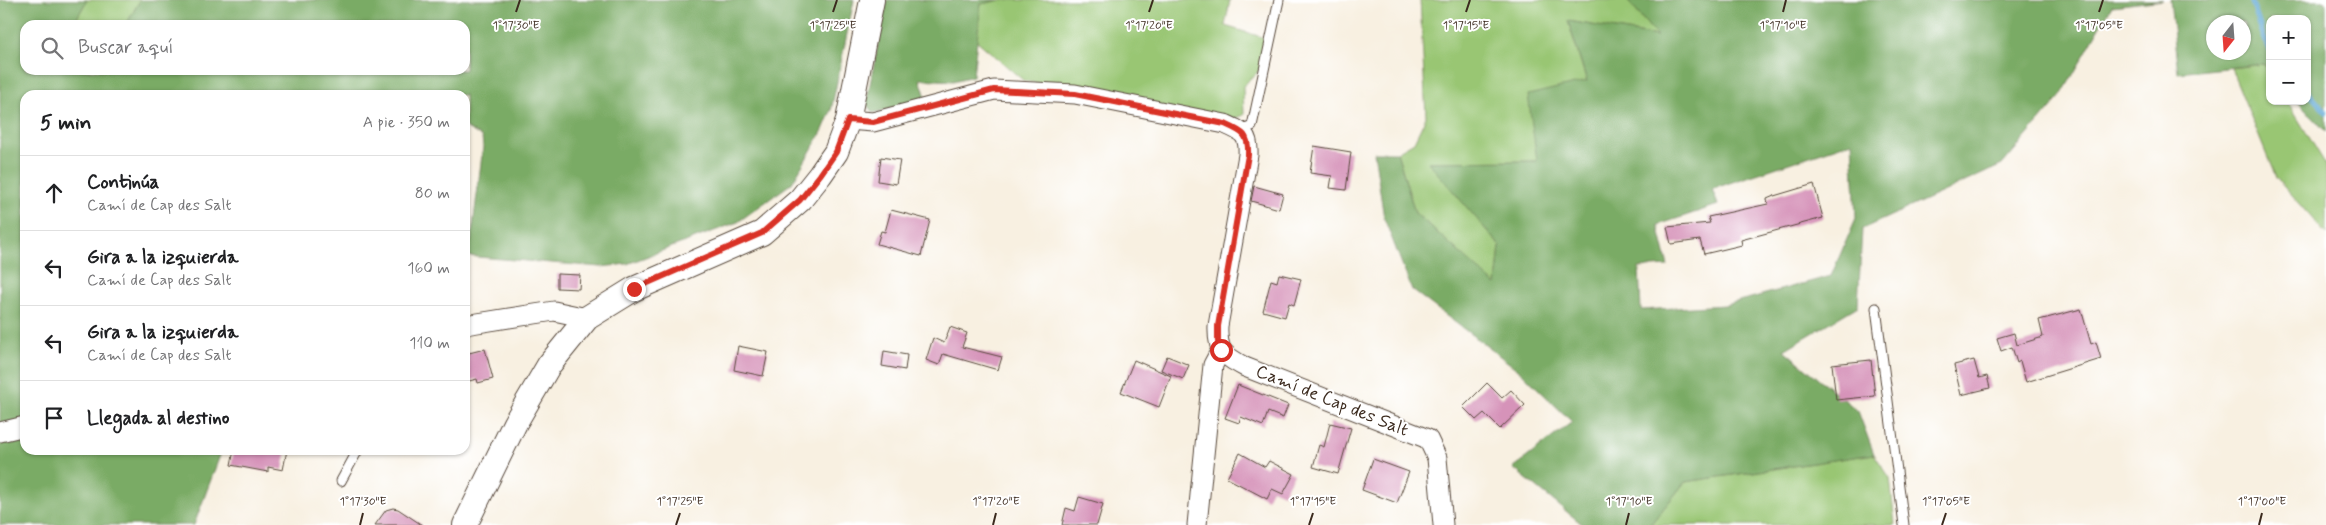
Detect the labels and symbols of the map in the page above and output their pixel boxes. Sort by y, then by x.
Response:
north arrow [2206,15,2251,60]
text: 1°17'30"E [492,18,540,34]
text: 1°17'25"E [809,18,857,34]
text: 1°17'20"E [1125,18,1173,34]
text: 1°17'15"E [1443,18,1489,34]
text: 1°17'10"E [1760,18,1806,34]
text: 1°17'05"E [2075,18,2123,34]
route end [623,278,646,301]
route start [1210,339,1233,362]
street label: Camí de Cap des Salt [1252,359,1412,443]
text: 1°17'30"E [339,494,387,510]
text: 1°17'25"E [656,494,704,510]
text: 1°17'20"E [972,494,1020,510]
text: 1°17'15"E [1290,494,1336,510]
text: 1°17'10"E [1606,494,1652,510]
text: 1°17'05"E [1922,494,1970,510]
text: 1°17'00"E [2238,494,2286,510]

